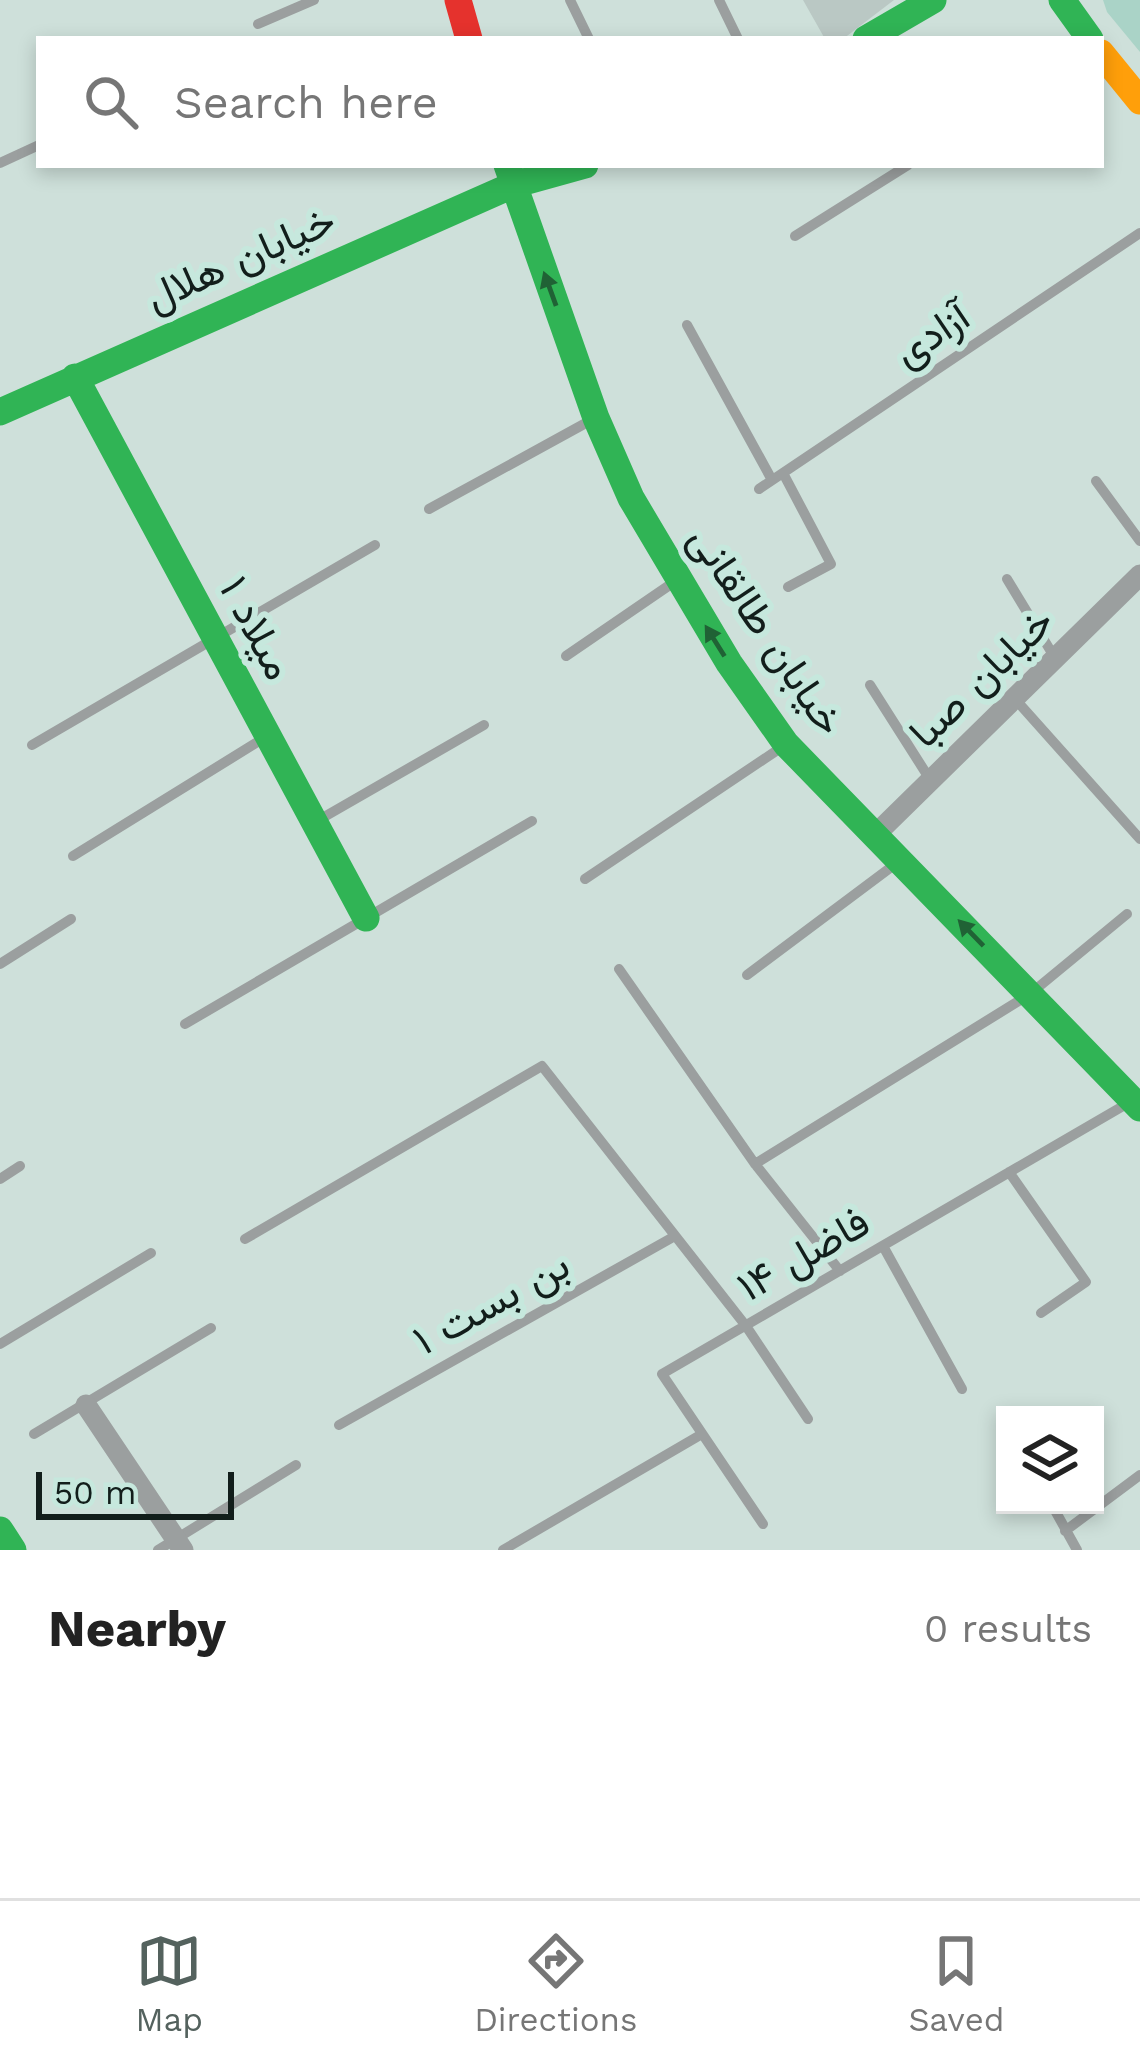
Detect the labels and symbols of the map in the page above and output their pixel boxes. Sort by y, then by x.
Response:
street label: خیابان هلال [138,195,343,322]
one-way arrow [540,271,558,307]
street label: آزادی [884,289,982,379]
street label: خیابان طالقانی [678,516,855,745]
street label: میلاد ۱ [210,568,304,688]
street label: خیابان صبا [899,596,1063,758]
one-way arrow [705,624,727,657]
one-way arrow [957,919,985,948]
street label: فاضل ۱۴ [728,1197,878,1311]
street label: بن بست ۱ [405,1239,578,1366]
scale bar [36,1466,234,1519]

